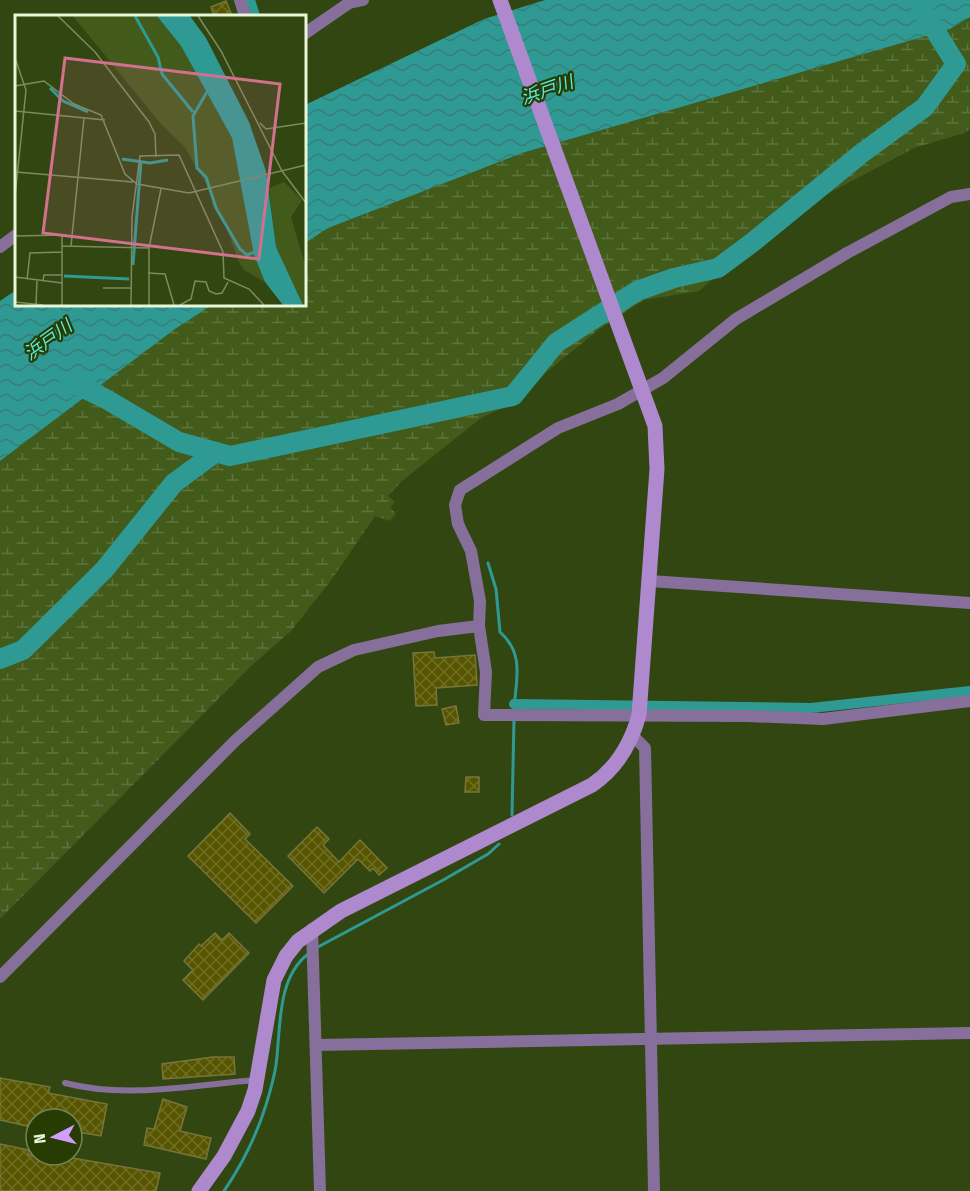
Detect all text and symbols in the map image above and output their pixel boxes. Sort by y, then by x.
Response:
inset map [15,15,306,306]
water label: 浜戸川 [518,70,578,109]
water label: 浜戸川 [20,314,78,365]
north arrow [24,1107,84,1167]
text: N [30,1133,50,1145]

